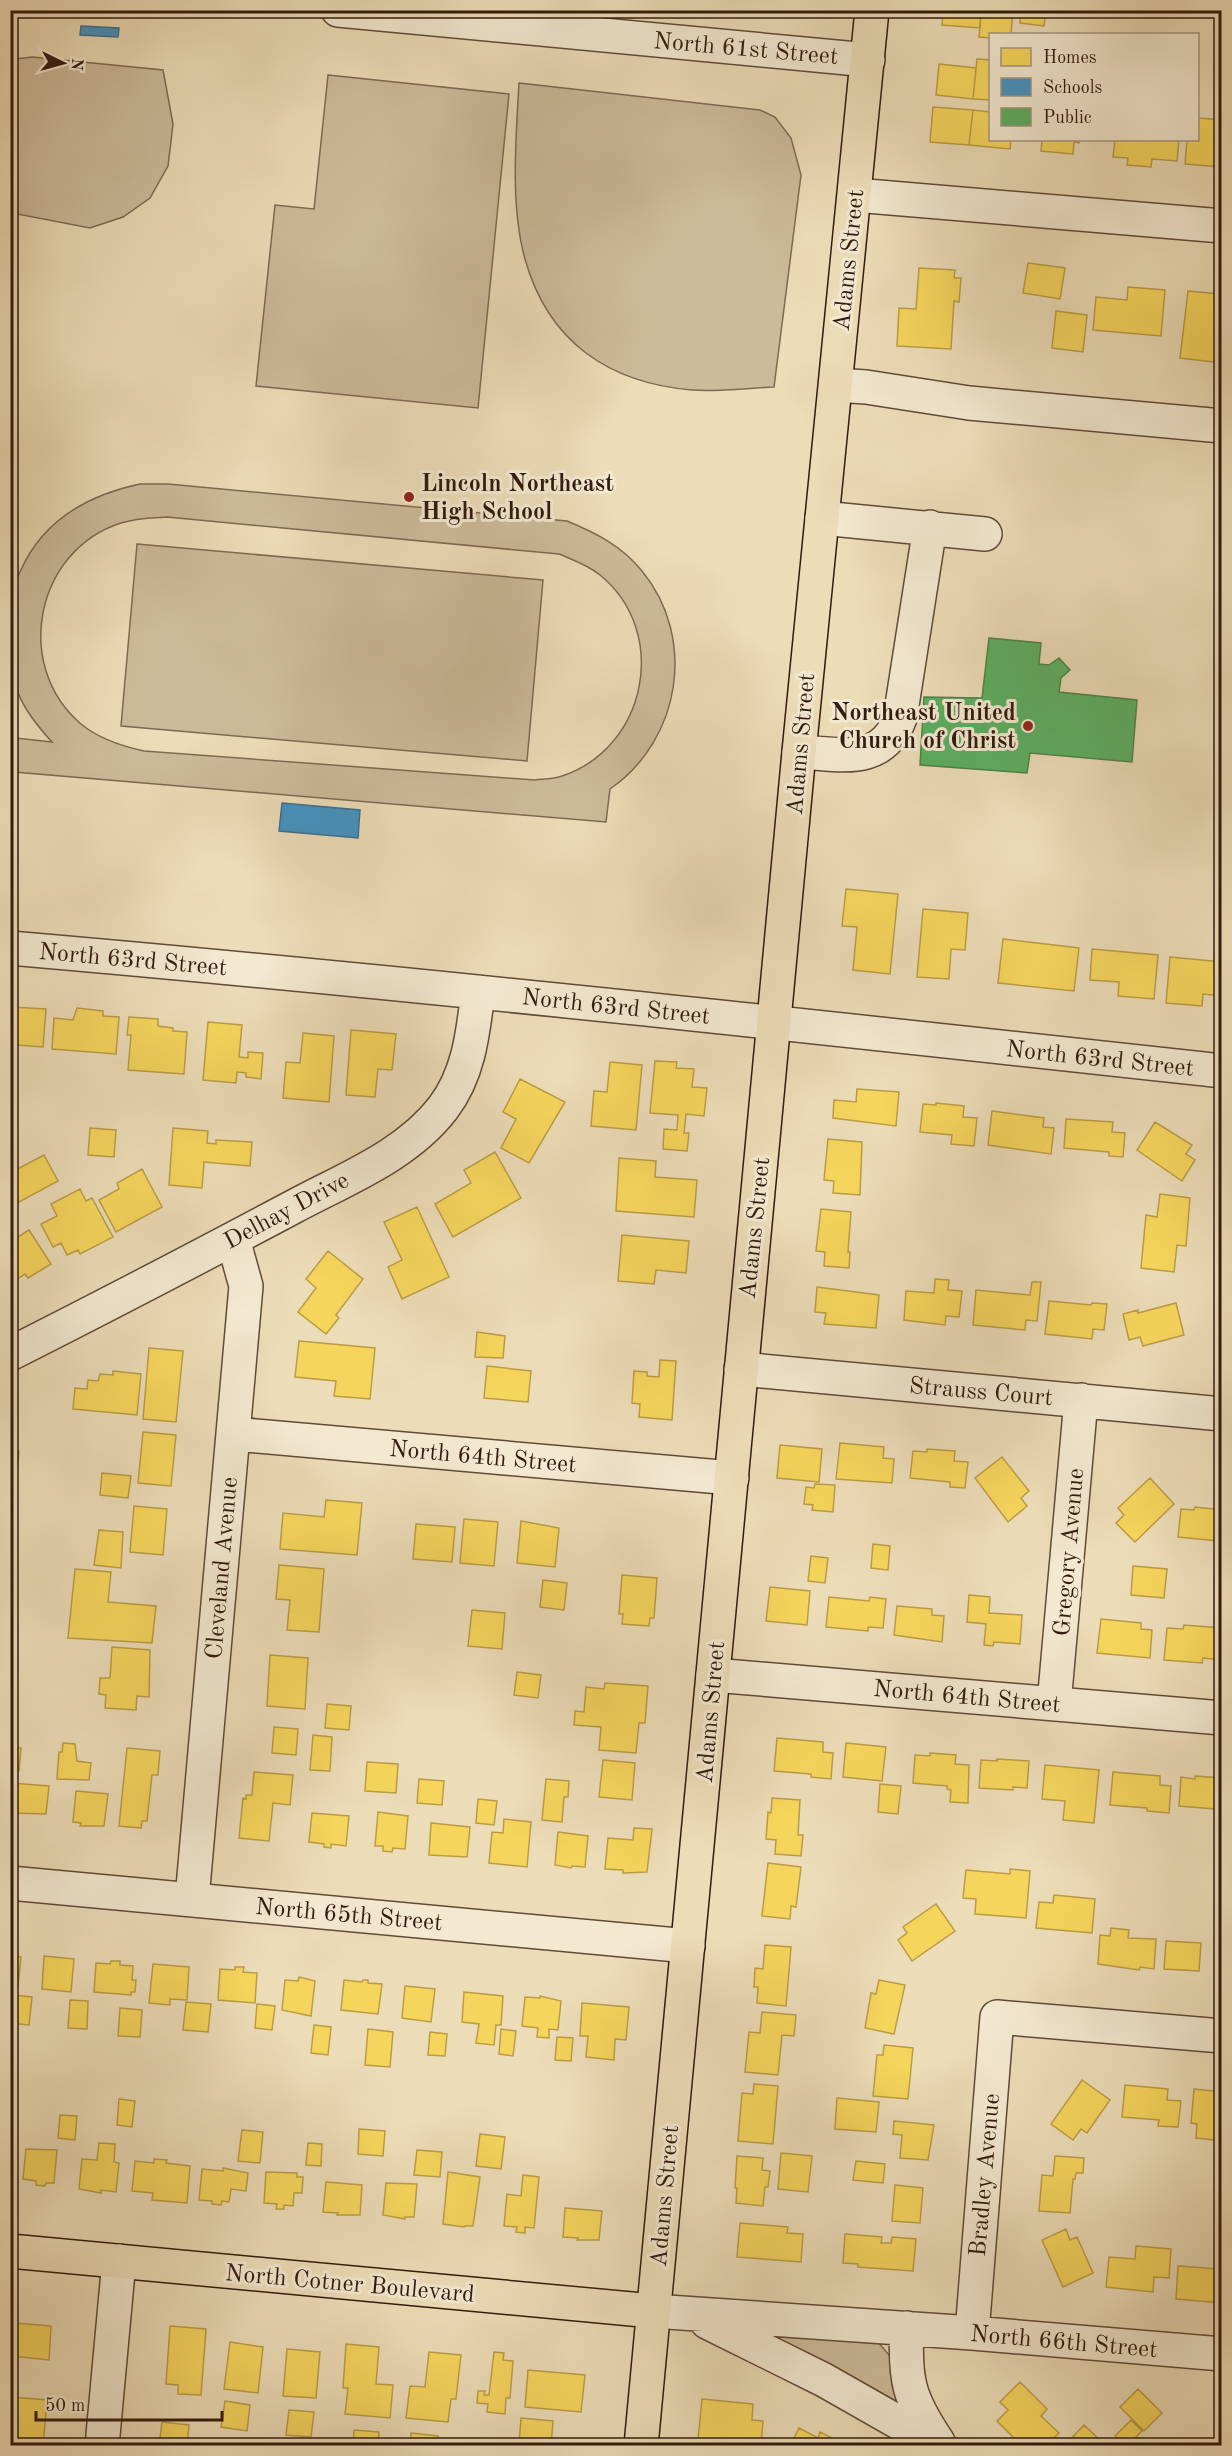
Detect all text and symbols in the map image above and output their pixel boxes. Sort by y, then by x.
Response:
street label: North 61st Street [652,30,839,70]
north arrow [33,33,93,93]
legend [989,33,1199,141]
text: Homes [1043,49,1097,67]
text: N [67,57,84,72]
text: Schools [1043,79,1103,97]
text: Public [1043,109,1092,127]
street label: Adams Street [831,188,869,332]
place label: Lincoln Northeast High School [421,473,614,525]
marker: Lincoln Northeast High School [402,490,416,504]
street label: Adams Street [784,672,820,816]
place label: Northeast United Church of Christ [831,702,1016,754]
marker: Northeast United Church of Christ [1021,719,1035,733]
street label: North 63rd Street [38,941,228,981]
street label: North 63rd Street [521,986,711,1030]
street label: North 63rd Street [1005,1038,1195,1082]
street label: Adams Street [737,1156,775,1300]
street label: Delhay Drive [220,1169,353,1255]
street label: Strauss Court [908,1375,1054,1411]
street label: North 64th Street [388,1438,578,1478]
street label: Gregory Avenue [1051,1467,1089,1637]
street label: Cleveland Avenue [203,1476,243,1660]
street label: Adams Street [694,1640,730,1784]
street label: North 64th Street [872,1678,1062,1718]
street label: North 65th Street [254,1896,444,1936]
street label: Bradley Avenue [967,2092,1005,2258]
street label: Adams Street [648,2124,684,2268]
street label: North Cotner Boulevard [224,2262,476,2308]
street label: North 66th Street [969,2323,1159,2363]
scale bar [36,2384,222,2422]
text: 50 m [45,2397,85,2415]

